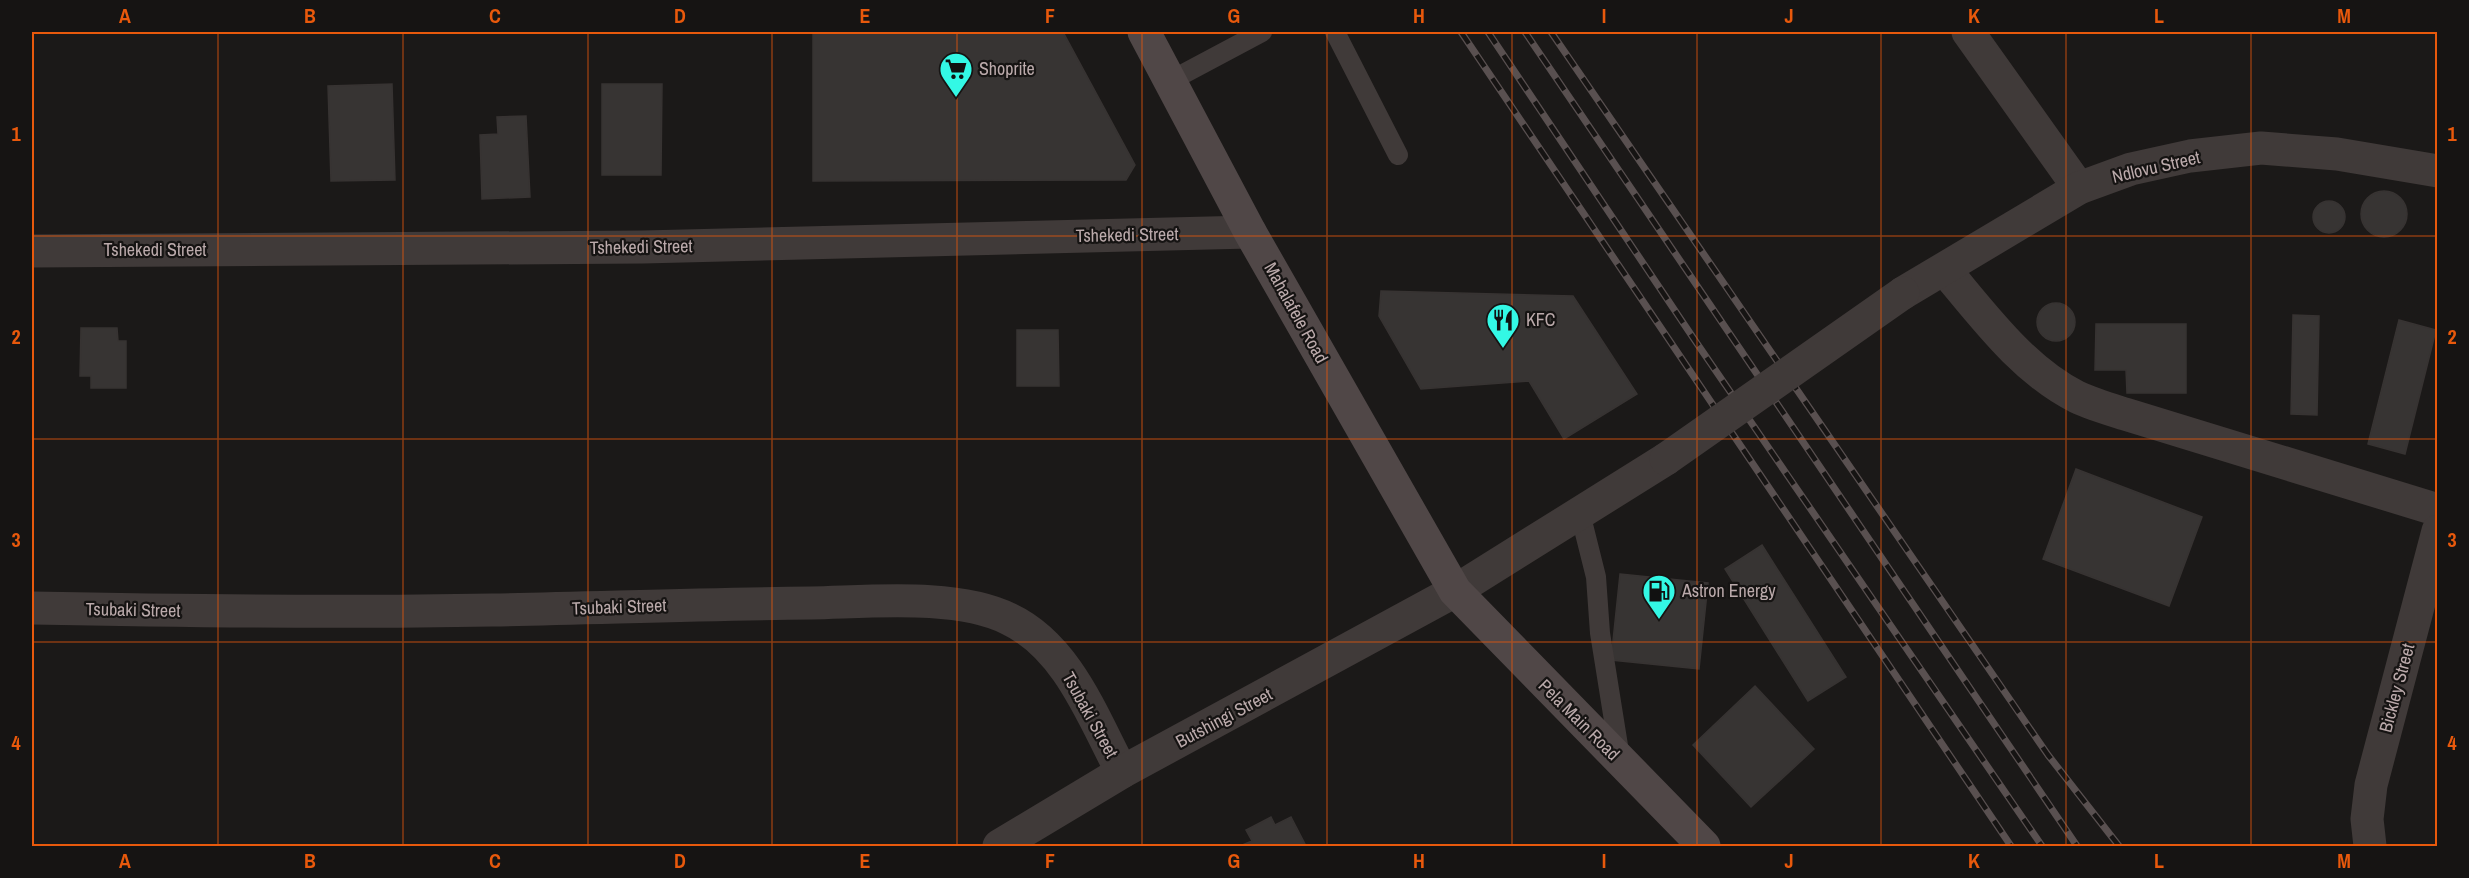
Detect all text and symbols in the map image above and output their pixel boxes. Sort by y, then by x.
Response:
text: A [119,2,131,29]
text: B [304,2,316,29]
text: C [489,2,501,29]
text: D [674,2,686,29]
text: E [860,2,871,29]
text: F [1045,2,1055,29]
text: G [1228,2,1240,29]
text: H [1413,2,1425,29]
text: I [1602,2,1606,29]
text: J [1784,2,1794,29]
text: K [1968,2,1980,29]
text: L [2154,2,2164,29]
text: M [2337,2,2351,29]
supermarket icon: Shoprite [938,51,974,98]
place label: Shoprite [979,56,1035,81]
text: 1 [11,120,21,147]
text: 1 [2447,120,2457,147]
street label: Ndlovu Street [2110,144,2202,189]
street label: Tshekedi Street [1075,221,1179,248]
street label: Tshekedi Street [589,233,693,260]
street label: Tshekedi Street [104,237,206,262]
street label: Mahalafele Road [1258,258,1334,368]
restaurant icon: KFC [1485,302,1521,349]
place label: KFC [1526,307,1556,332]
text: 2 [11,323,21,350]
text: 2 [2447,323,2457,350]
text: 3 [11,526,21,553]
text: 3 [2447,526,2457,553]
fuel station icon: Astron Energy [1641,573,1677,620]
place label: Astron Energy [1681,578,1776,603]
street label: Tsubaki Street [571,592,667,621]
street label: Tsubaki Street [85,596,181,623]
street label: Bickley Street [2373,641,2420,735]
street label: Tsubaki Street [1057,667,1124,762]
street label: Pela Main Road [1533,673,1626,766]
street label: Butshingi Street [1171,682,1276,753]
text: 4 [11,729,21,756]
text: 4 [2447,729,2457,756]
text: A [119,847,131,874]
text: B [304,847,316,874]
text: C [489,847,501,874]
text: D [674,847,686,874]
text: E [860,847,871,874]
text: F [1045,847,1055,874]
text: G [1228,847,1240,874]
text: H [1413,847,1425,874]
text: I [1602,847,1606,874]
text: J [1784,847,1794,874]
text: K [1968,847,1980,874]
text: L [2154,847,2164,874]
text: M [2337,847,2351,874]

